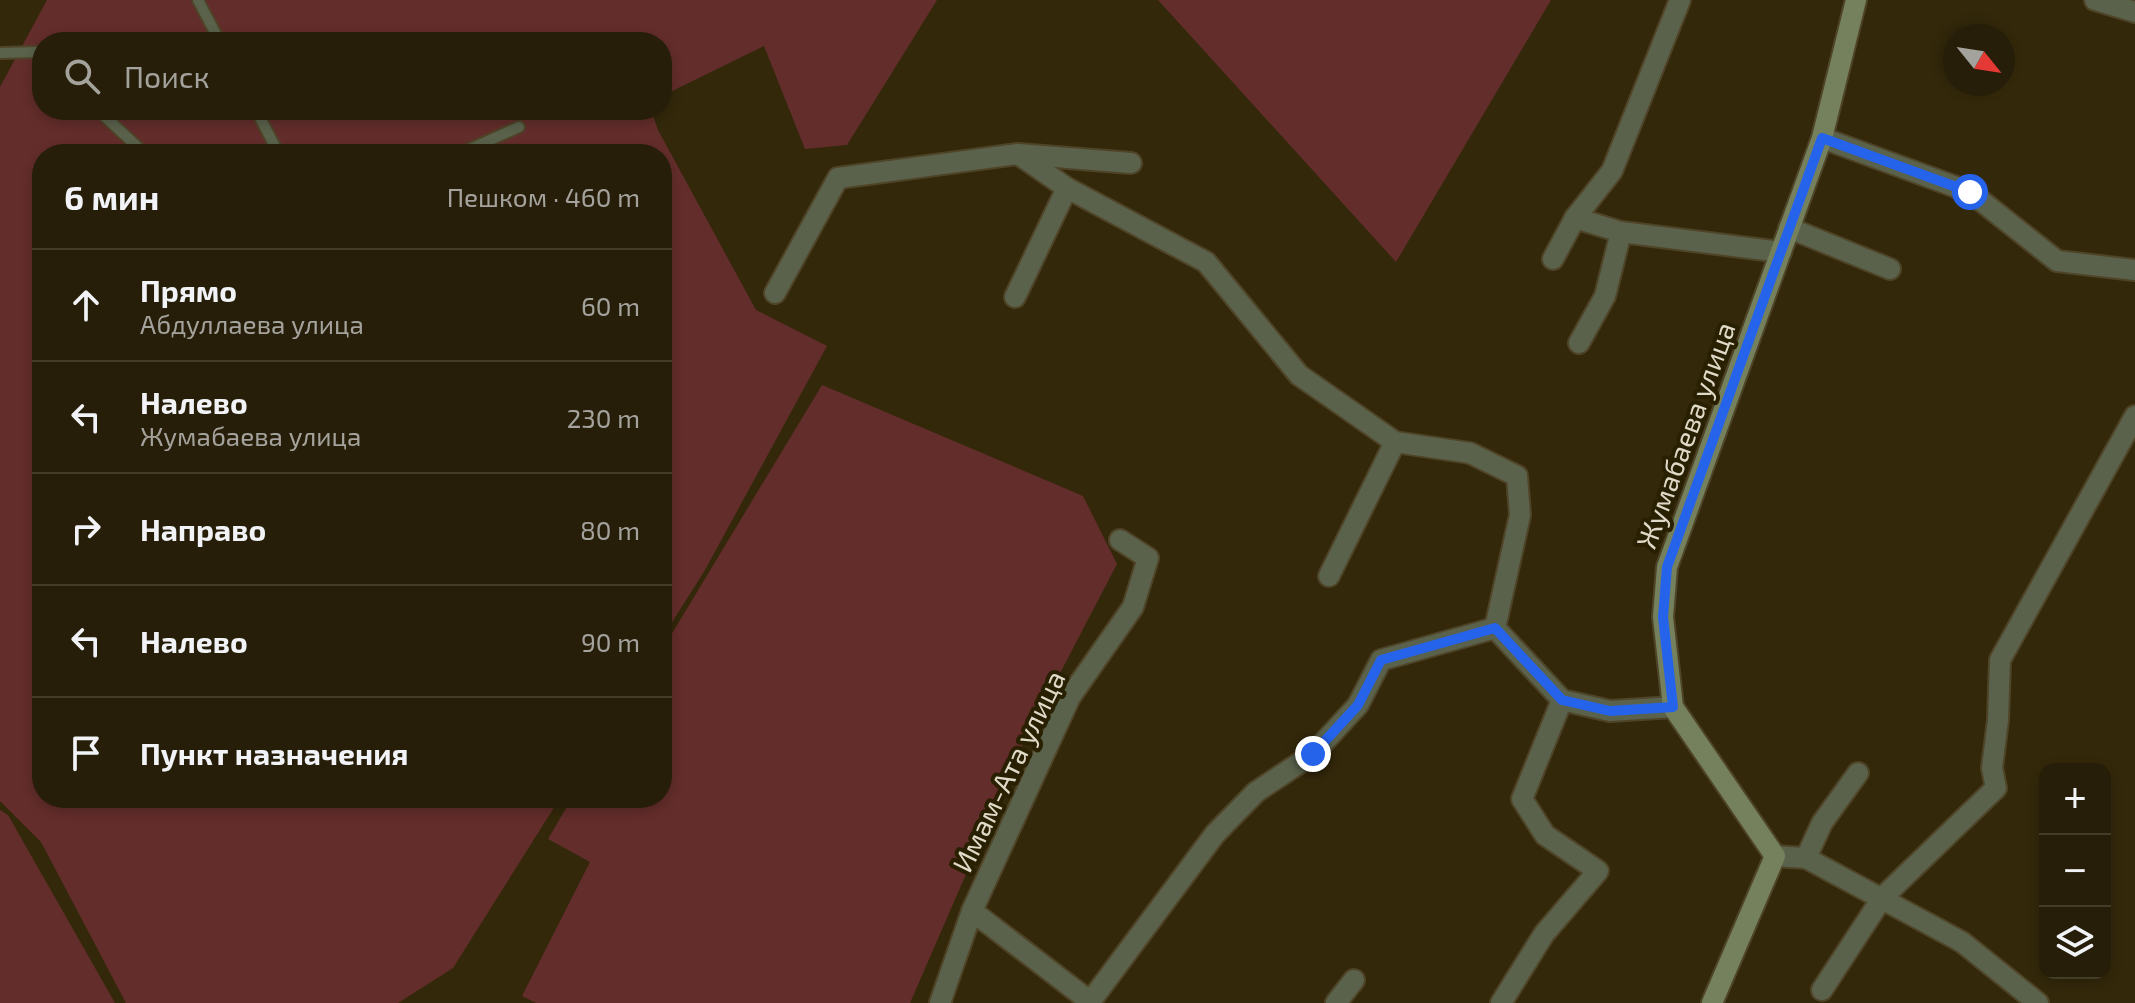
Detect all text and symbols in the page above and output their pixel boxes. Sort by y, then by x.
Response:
north arrow [1943,24,2015,96]
search box [32,32,672,120]
icon: search [60,54,104,98]
text: Поиск [124,58,210,94]
route start [1952,174,1988,210]
text: 6 мин [64,176,159,217]
text: Пешком · 460 m [447,181,640,212]
text: Прямо [140,272,237,308]
icon: ahead [64,283,108,327]
text: 60 m [581,290,640,321]
text: Абдуллаева улица [140,308,364,339]
street label: Жумабаева улица [1628,317,1742,553]
text: Налево [140,384,248,420]
icon: left [64,395,108,439]
text: 230 m [567,402,640,433]
text: Жумабаева улица [140,420,361,451]
icon: right [64,507,108,551]
text: Направо [140,511,266,547]
text: 80 m [580,514,640,545]
icon: left [64,619,108,663]
text: Налево [140,623,248,659]
text: 90 m [581,626,640,657]
street label: Имам-Ата улица [944,665,1072,877]
icon: arrive [64,731,108,775]
text: Пункт назначения [140,735,408,771]
route end [1295,736,1331,772]
map controls [2039,763,2111,979]
button: + [2039,763,2111,835]
button: − [2039,835,2111,907]
button: layers [2039,907,2111,979]

